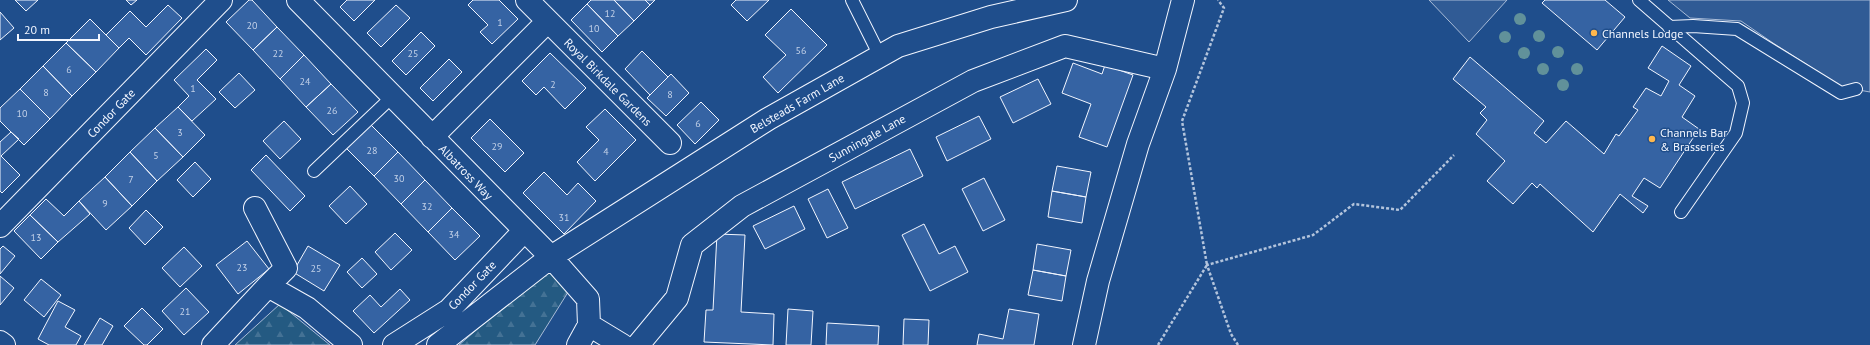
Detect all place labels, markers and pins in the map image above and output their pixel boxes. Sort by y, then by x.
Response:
place label: Channels Lodge [1602,26,1683,41]
marker: Channels Lodge [1589,28,1599,38]
place label: Channels Bar & Brasseries [1660,125,1727,154]
marker: Channels Bar & Brasseries [1647,134,1657,144]

